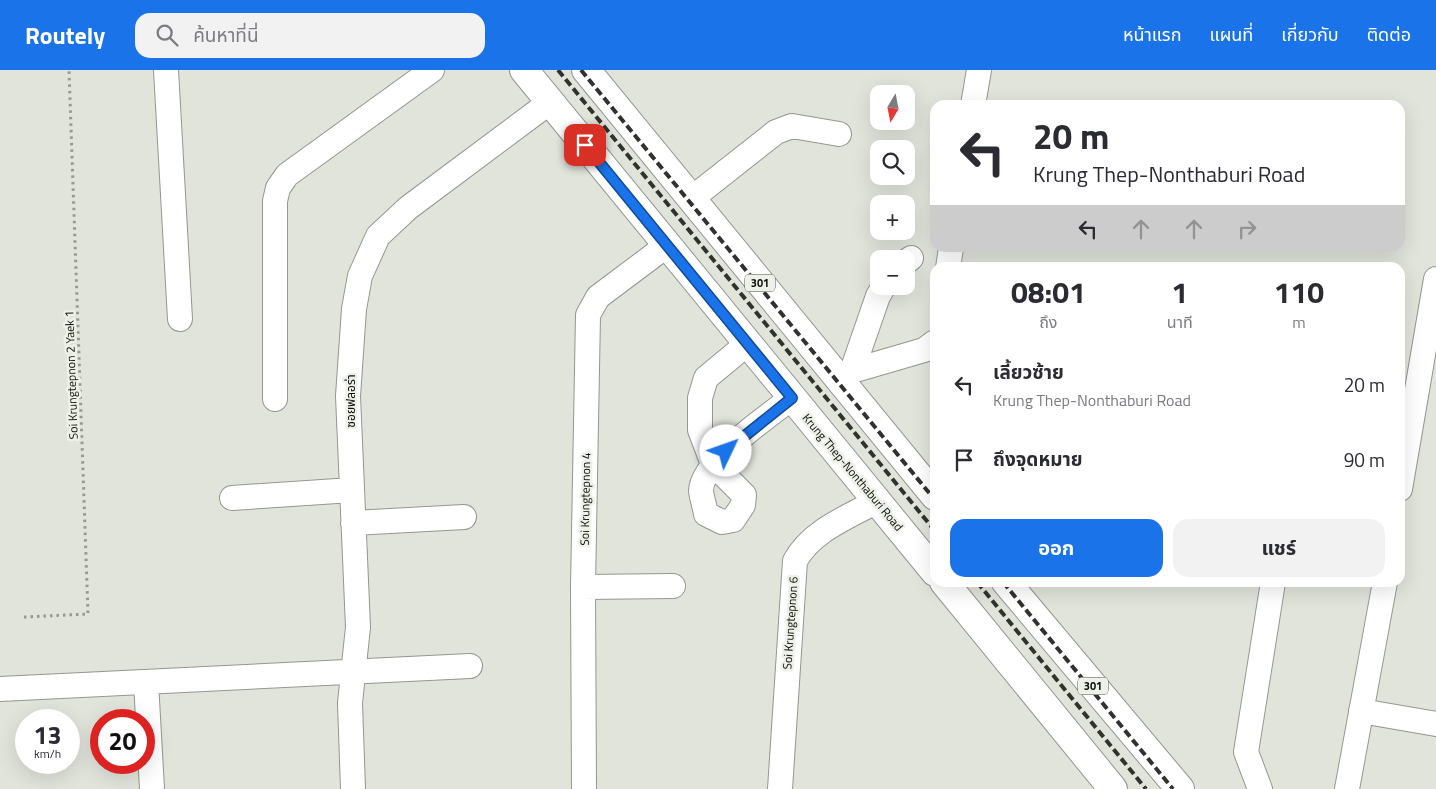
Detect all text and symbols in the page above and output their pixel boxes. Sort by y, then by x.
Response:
search box [135,13,485,58]
text: Routely [25,17,105,53]
text: ค้นหาที่นี่ [193,20,259,49]
icon: search [153,21,181,49]
text: หน้าแรก [1123,21,1181,48]
text: แผนที่ [1209,21,1253,48]
text: เกี่ยวกับ [1281,21,1339,48]
text: ติดต่อ [1367,21,1411,48]
north arrow [870,85,915,130]
map controls [870,85,915,295]
text: 20 m [1033,109,1109,163]
icon: left [950,120,1015,185]
pin [564,124,606,166]
icon: arrive [571,131,599,159]
button: search [870,140,915,185]
text: Krung Thep-Nonthaburi Road [1033,157,1305,191]
button: + [870,195,915,240]
icon: left [1074,215,1102,243]
icon: ahead [1127,215,1155,243]
icon: ahead [1180,215,1208,243]
icon: right [1233,215,1261,243]
button: − [870,250,915,295]
text: 08:01 [1011,269,1086,315]
text: 1 [1171,269,1188,315]
text: 110 [1274,269,1324,315]
road number: 301 [745,274,775,292]
street label: Soi Krungtepnon 2 Yaek 1 [59,310,83,440]
text: ถึง [1039,310,1057,334]
text: นาที [1167,310,1193,334]
text: m [1292,310,1306,334]
text: เลี้ยวซ้าย [993,357,1064,386]
text: 20 m [1344,370,1385,399]
icon: left [950,371,978,399]
street label: ซอยฟลอร่า [341,374,360,428]
text: Krung Thep-Nonthaburi Road [993,388,1191,412]
street label: Krung Thep-Nonthaburi Road [798,409,908,535]
position arrow [699,424,751,476]
text: ถึงจุดหมาย [993,444,1083,473]
text: 90 m [1344,445,1385,474]
icon: arrive [950,446,978,474]
street label: Soi Krungtepnon 4 [575,452,595,546]
button: ออก [950,519,1163,577]
button: แชร์ [1173,519,1385,577]
street label: Soi Krungtepnon 6 [777,576,803,670]
road number: 301 [1078,678,1108,694]
speed limit sign: 20 [90,709,155,774]
text: 13 [33,716,62,754]
text: km/h [34,744,61,763]

